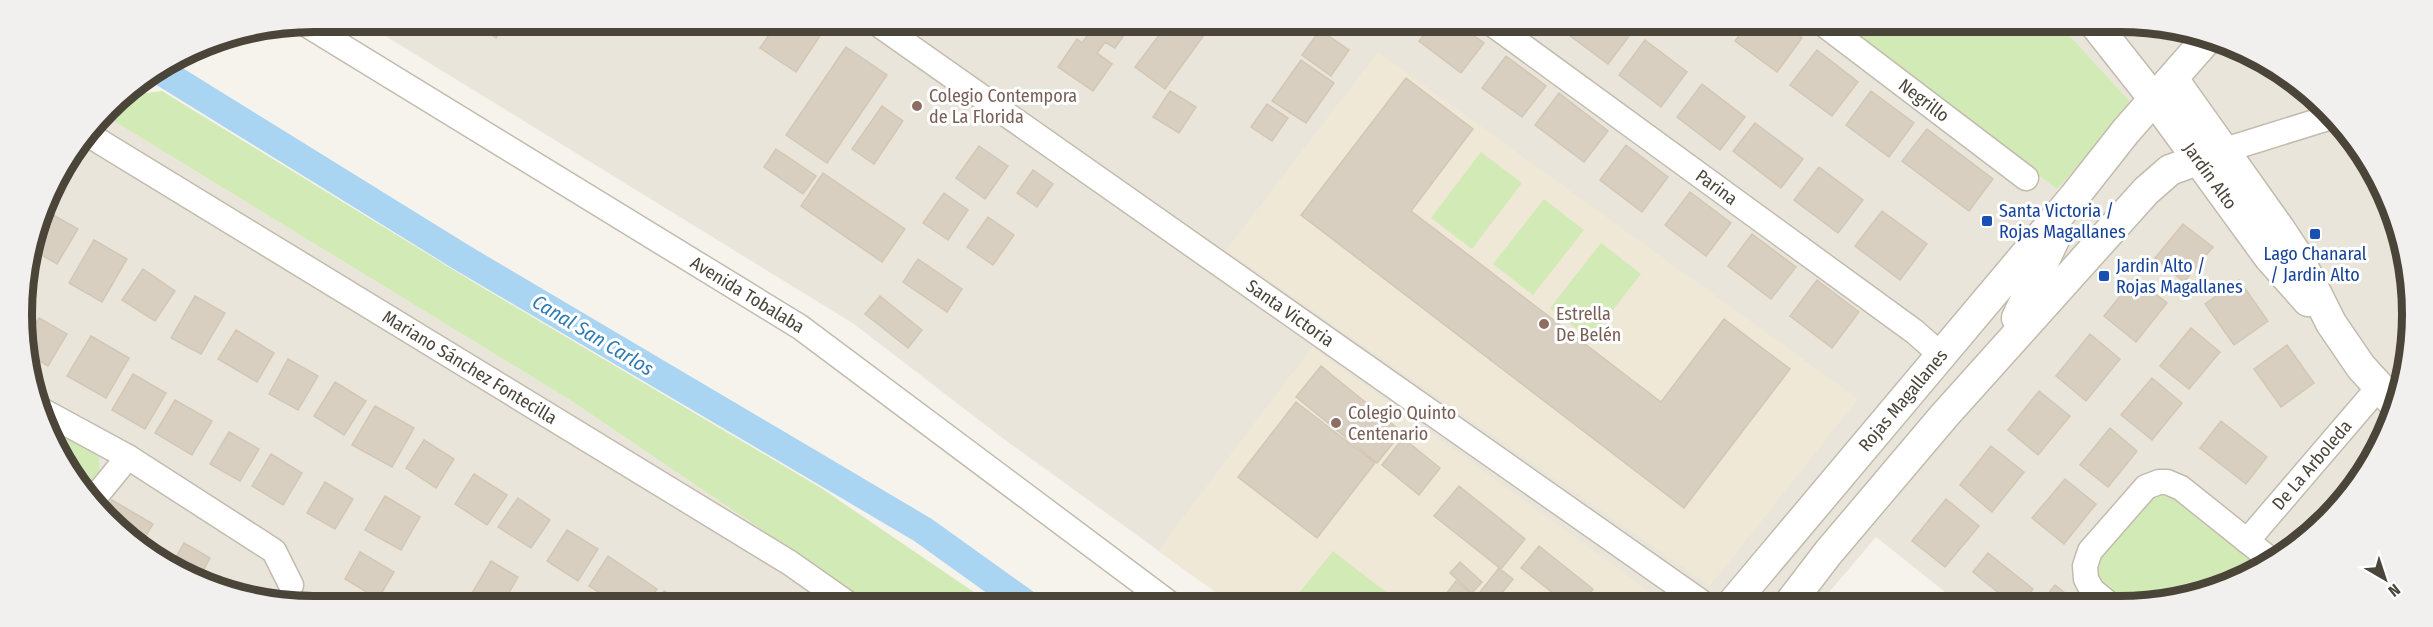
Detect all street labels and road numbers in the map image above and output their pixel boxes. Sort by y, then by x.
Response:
street label: Negrillo [1894,74,1954,127]
street label: Jardín Alto [2178,138,2242,214]
street label: Parina [1691,165,1742,210]
street label: Avenida Tobalaba [686,251,809,338]
street label: Santa Victoria [1242,275,1338,352]
street label: Mariano Sánchez Fontecilla [378,306,561,429]
street label: Rojas Magallanes [1854,345,1953,456]
street label: De La Arboleda [2267,415,2357,515]

